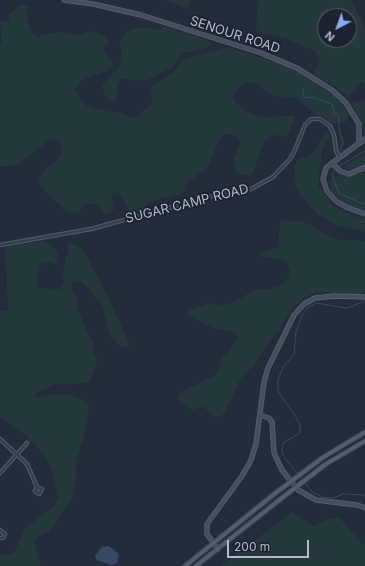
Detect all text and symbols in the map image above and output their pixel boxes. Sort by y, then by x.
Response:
north arrow [317,8,357,48]
street label: SENOUR ROAD [188,13,282,57]
text: N [322,28,338,44]
street label: SUGAR CAMP ROAD [124,181,250,227]
scale bar [229,532,311,558]
text: 200 m [234,539,270,554]

